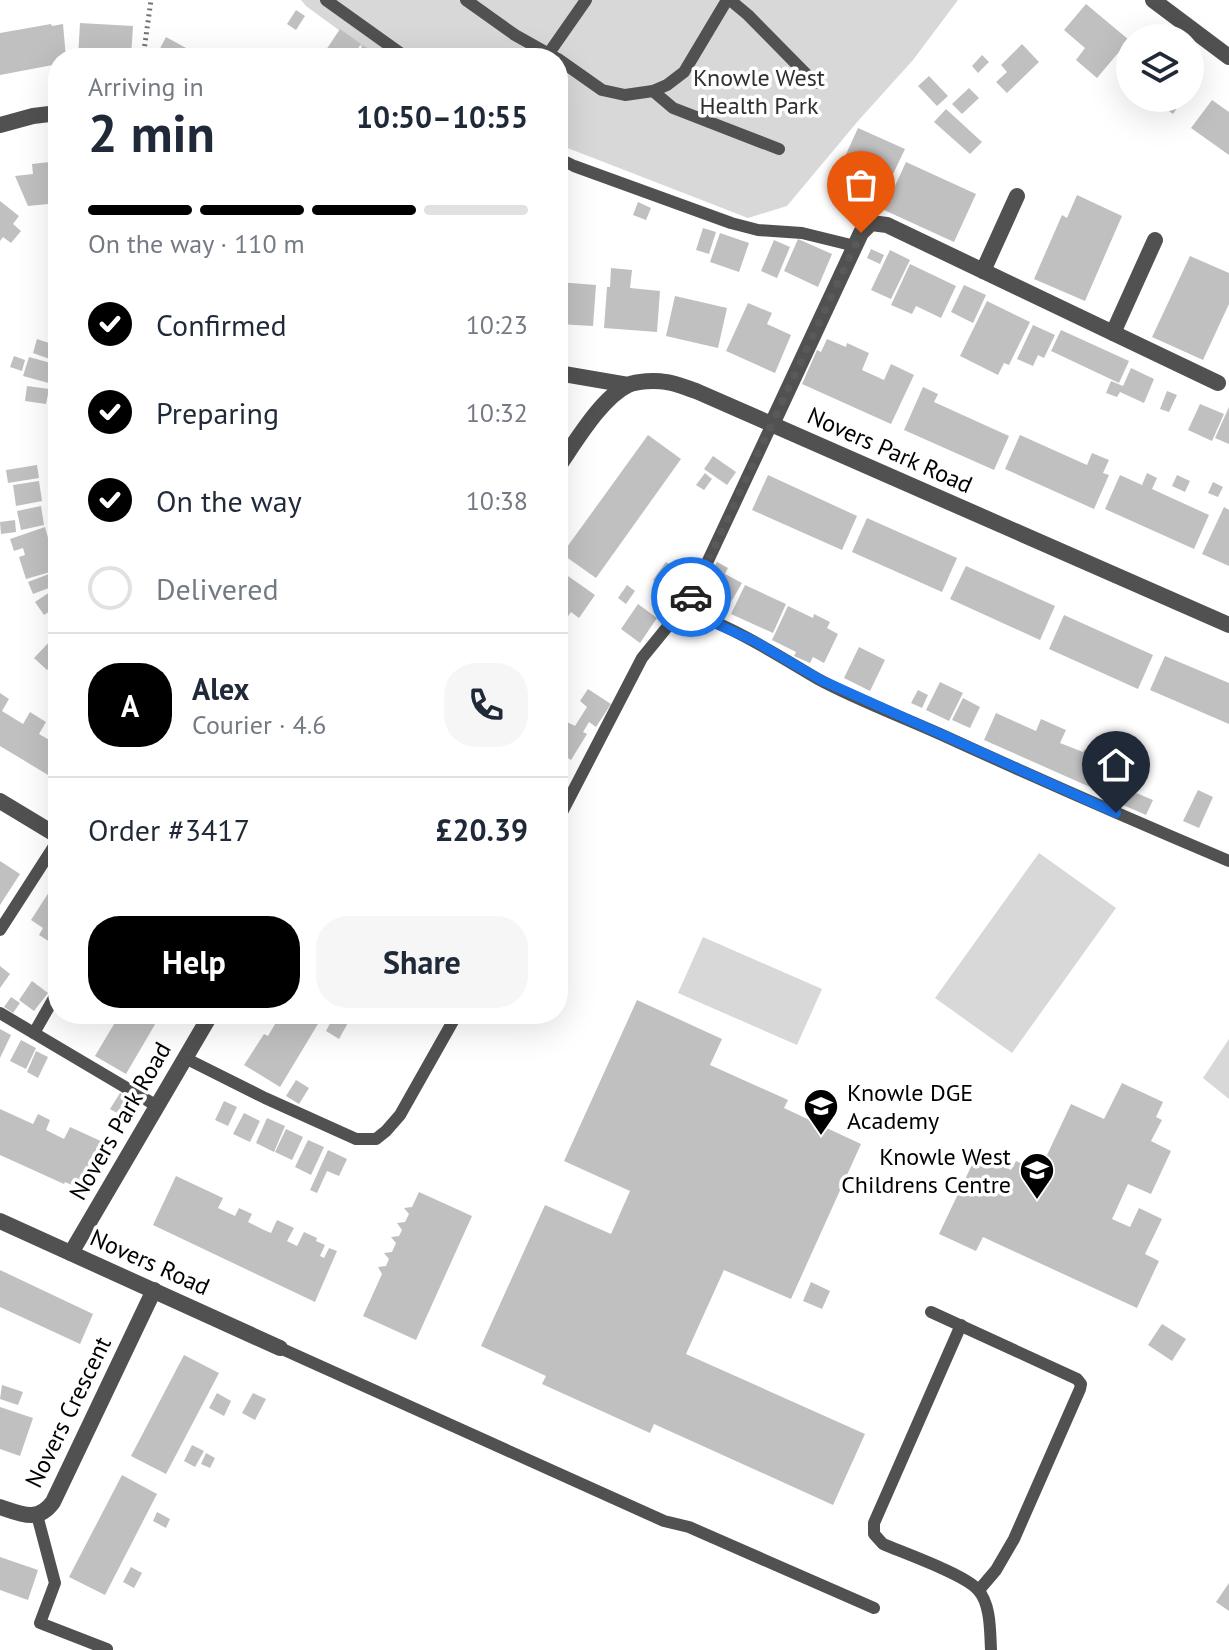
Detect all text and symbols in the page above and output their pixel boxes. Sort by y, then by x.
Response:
map controls [1116,24,1204,112]
button: layers [1116,24,1204,112]
park label: Knowle West Health Park [693,62,825,121]
text: Arriving in [88,70,204,103]
text: 10:50–10:55 [356,97,528,136]
text: 2 min [88,99,215,166]
pin [827,151,895,233]
icon: bag [839,163,883,207]
text: On the way · 110 m [88,227,305,260]
icon: check [88,302,132,346]
text: Confirmed [156,305,287,344]
text: 10:23 [466,308,528,341]
icon: check [88,390,132,434]
text: Preparing [156,393,279,432]
text: 10:32 [466,396,528,429]
street label: Novers Park Road [803,400,977,500]
icon: check [88,478,132,522]
text: On the way [156,481,302,520]
text: 10:38 [466,484,528,517]
courier [651,557,731,637]
text: Delivered [156,569,279,608]
icon: car [669,575,713,619]
button: phone [444,663,528,747]
text: Alex [192,669,249,708]
text: A [121,686,139,725]
text: Courier · 4.6 [192,708,326,741]
pin [1082,731,1150,813]
icon: home [1094,743,1138,787]
text: Order #3417 [88,810,250,849]
text: £20.39 [436,810,528,849]
button: Help [88,916,300,1008]
button: Share [316,916,528,1008]
street label: Novers Park Road [62,1036,178,1206]
place label: Knowle DGE Academy [847,1077,973,1136]
school or university icon: Knowle DGE Academy [802,1087,840,1137]
place label: Knowle West Childrens Centre [841,1141,1011,1200]
school or university icon: Knowle West Childrens Centre [1018,1151,1056,1201]
street label: Novers Road [85,1222,215,1302]
street label: Novers Crescent [18,1331,118,1493]

